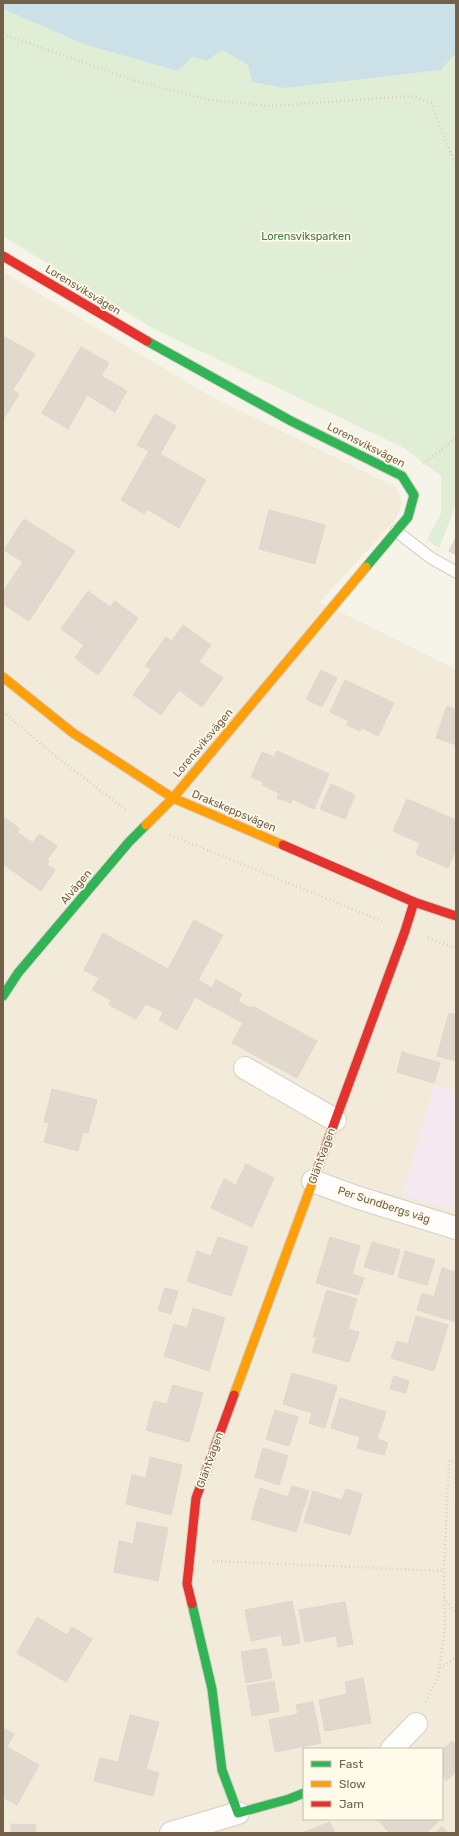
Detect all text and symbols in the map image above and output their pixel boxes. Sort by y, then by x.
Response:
park label: Lorensviksparken [261,230,351,243]
street label: Lorensviksvägen [43,262,123,318]
street label: Lorensviksvägen [325,420,407,470]
street label: Lorensviksvägen [170,706,236,780]
street label: Drakskeppsvägen [190,787,278,835]
street label: Alvägen [58,867,94,907]
street label: Gläntvägen [306,1126,338,1186]
street label: Per Sundbergs väg [336,1184,432,1226]
street label: Gläntvägen [194,1430,226,1490]
legend [303,1748,443,1820]
text: Fast [339,1757,363,1771]
text: Slow [339,1777,366,1791]
text: Jam [339,1797,364,1811]

